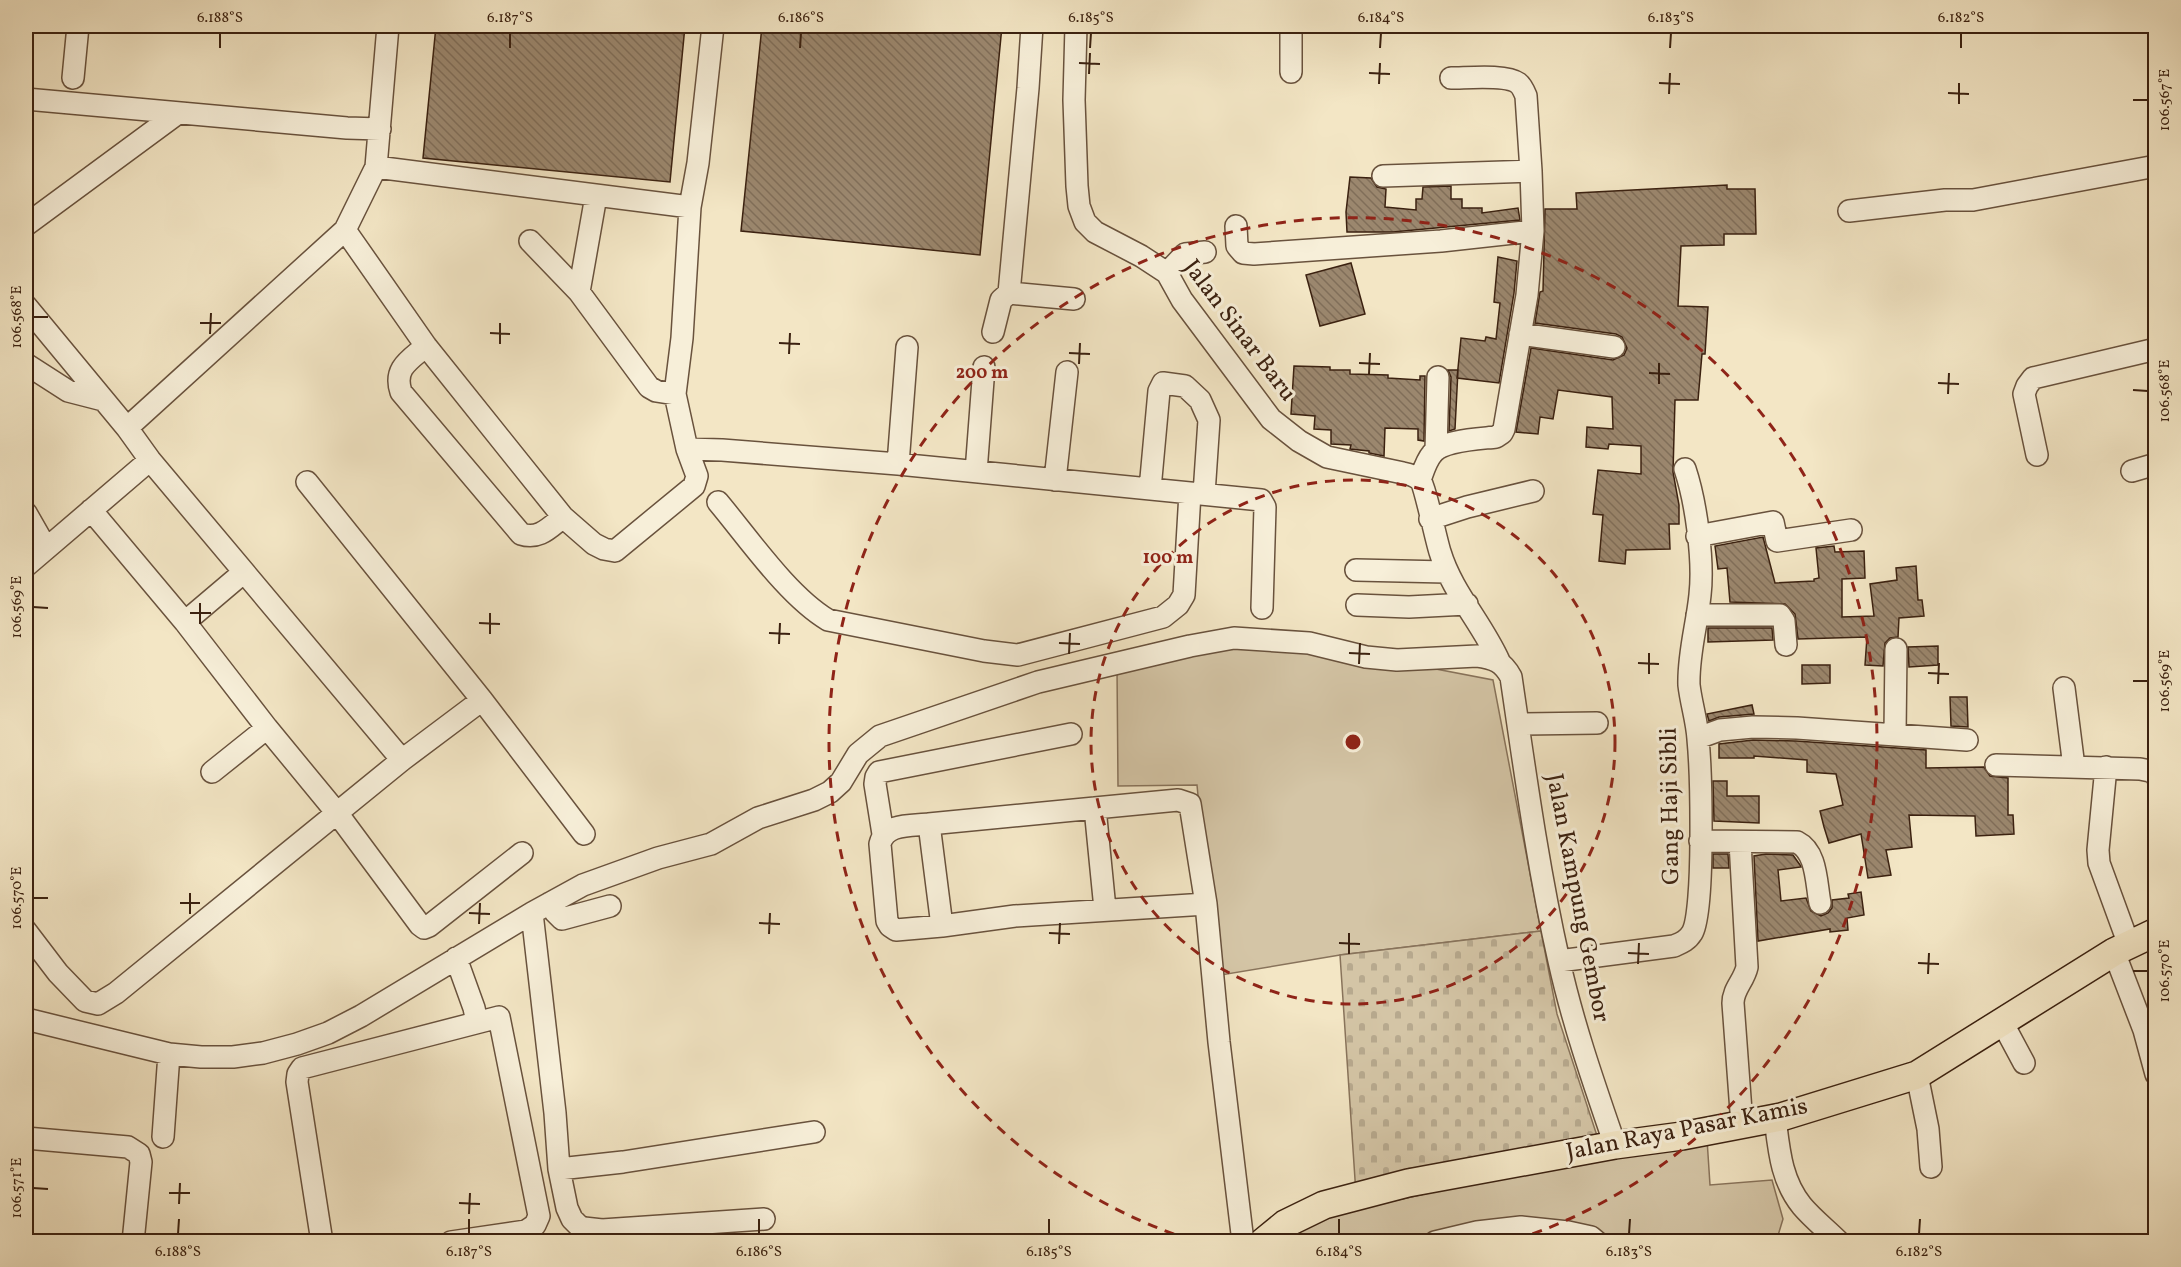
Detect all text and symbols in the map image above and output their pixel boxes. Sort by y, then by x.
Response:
text: 6.188°S [197,8,243,29]
text: 6.187°S [487,8,533,29]
text: 6.186°S [778,8,824,29]
text: 6.185°S [1068,8,1114,29]
text: 6.184°S [1358,8,1404,29]
text: 6.183°S [1648,8,1694,29]
text: 6.182°S [1938,8,1984,29]
text: 106.567°E [2155,69,2176,131]
street label: Jalan Sinar Baru [1174,253,1304,409]
text: 106.568°E [7,286,28,348]
text: 106.568°E [2155,360,2176,422]
text: 200 m [956,361,1008,386]
text: 100 m [1143,546,1193,571]
text: 106.569°E [7,576,28,638]
text: 106.569°E [2155,650,2176,712]
street label: Gang Haji Sibli [1653,727,1689,885]
centre of rings [1343,732,1363,752]
street label: Jalan Kampung Gembor [1536,771,1618,1025]
text: 106.570°E [7,866,28,930]
text: 106.570°E [2155,939,2176,1003]
street label: Jalan Raya Pasar Kamis [1563,1090,1811,1170]
text: 106.571°E [7,1158,28,1218]
text: 6.188°S [155,1242,201,1263]
text: 6.187°S [446,1242,492,1263]
text: 6.186°S [736,1242,782,1263]
text: 6.185°S [1026,1242,1072,1263]
text: 6.184°S [1316,1242,1362,1263]
text: 6.183°S [1606,1242,1652,1263]
text: 6.182°S [1896,1242,1942,1263]

